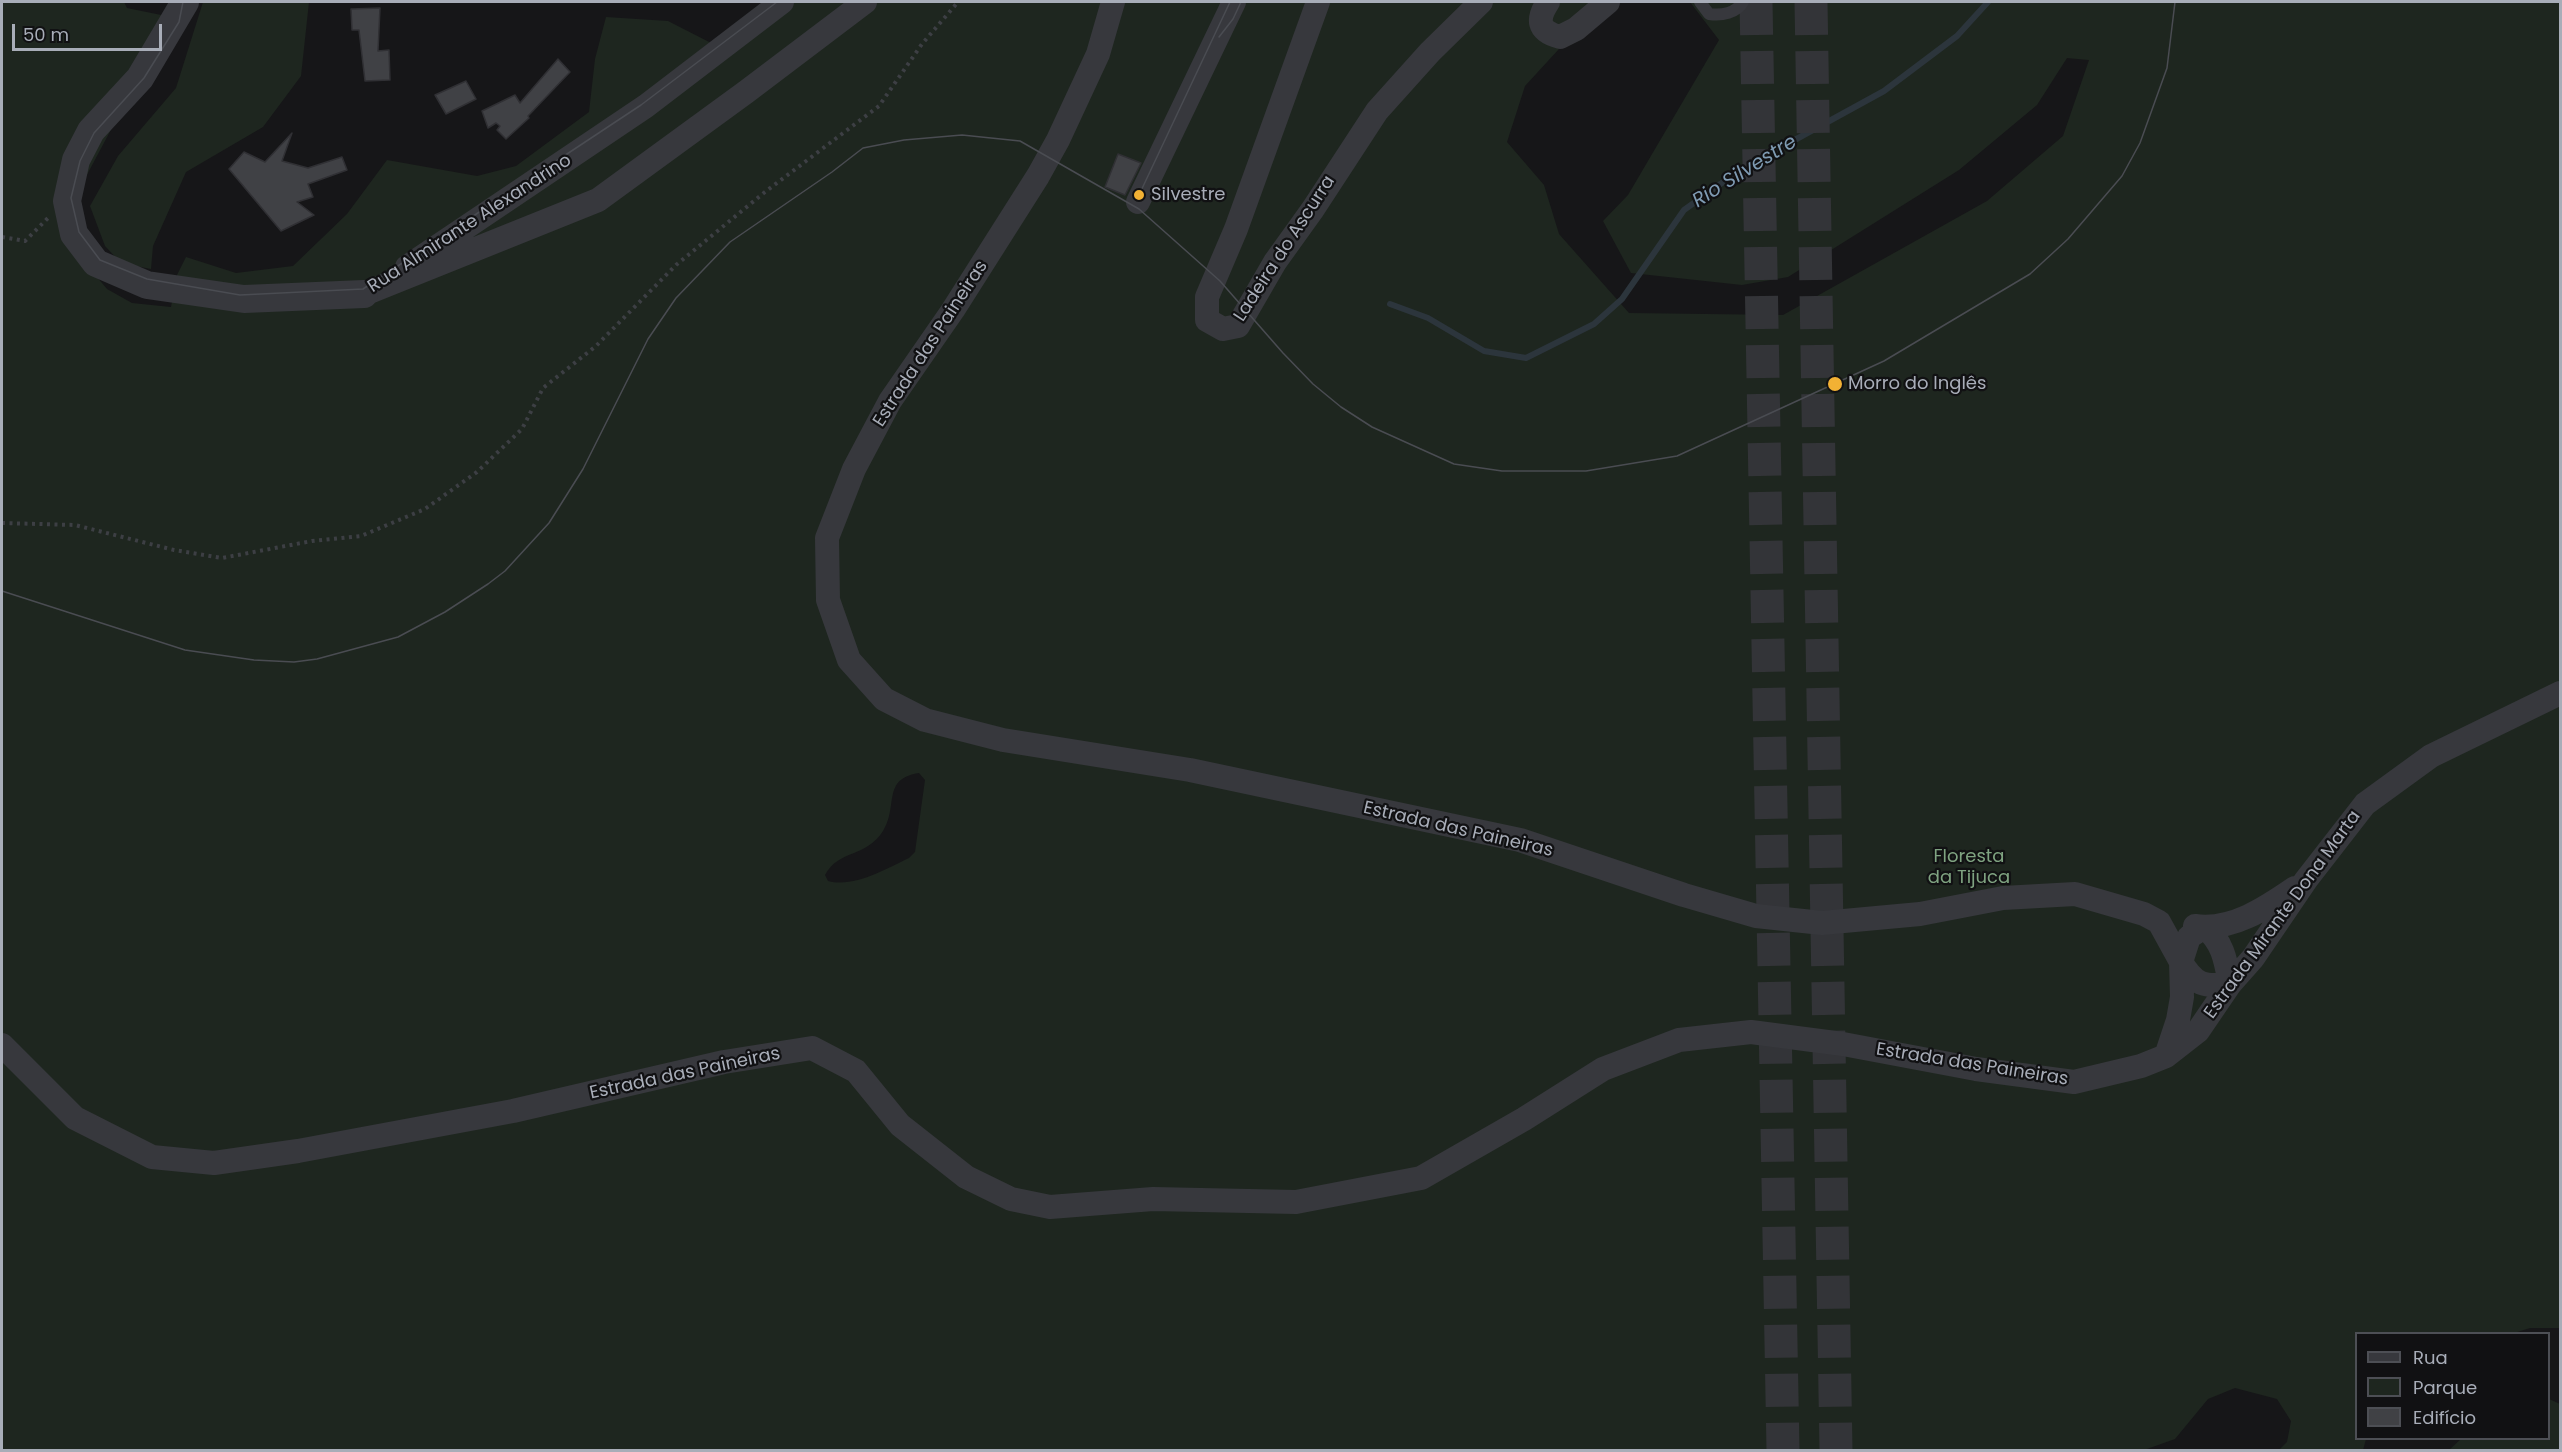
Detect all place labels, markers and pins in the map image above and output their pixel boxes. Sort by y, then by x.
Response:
place label: Silvestre [1151,184,1226,206]
marker: Silvestre [1132,188,1146,202]
place label: Morro do Inglês [1848,373,1986,395]
marker: Morro do Inglês [1826,375,1844,393]

